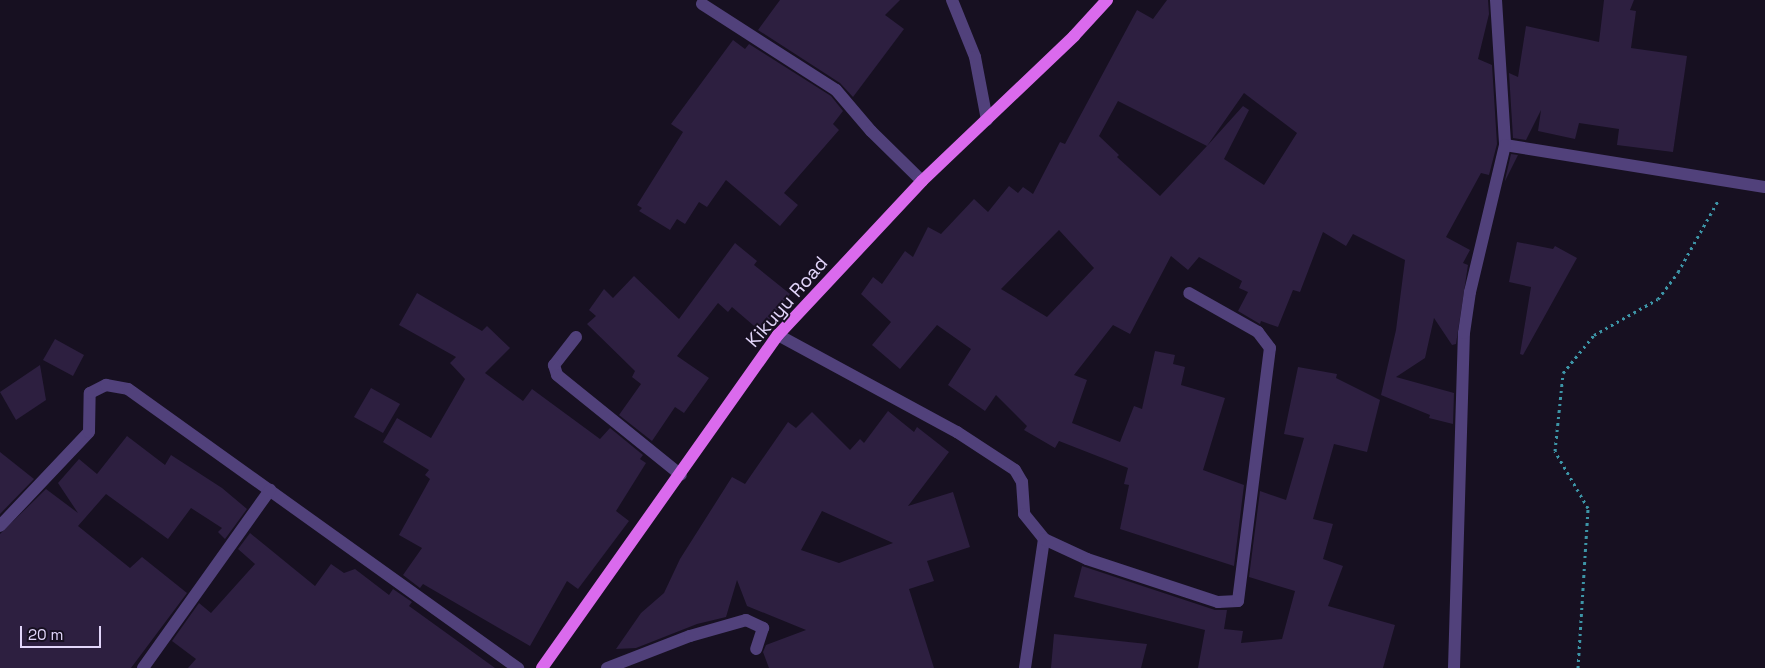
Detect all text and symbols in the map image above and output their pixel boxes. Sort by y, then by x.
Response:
street label: Kikuyu Road [741,252,833,352]
scale bar [22,616,104,648]
text: 20 m [28,625,63,644]

